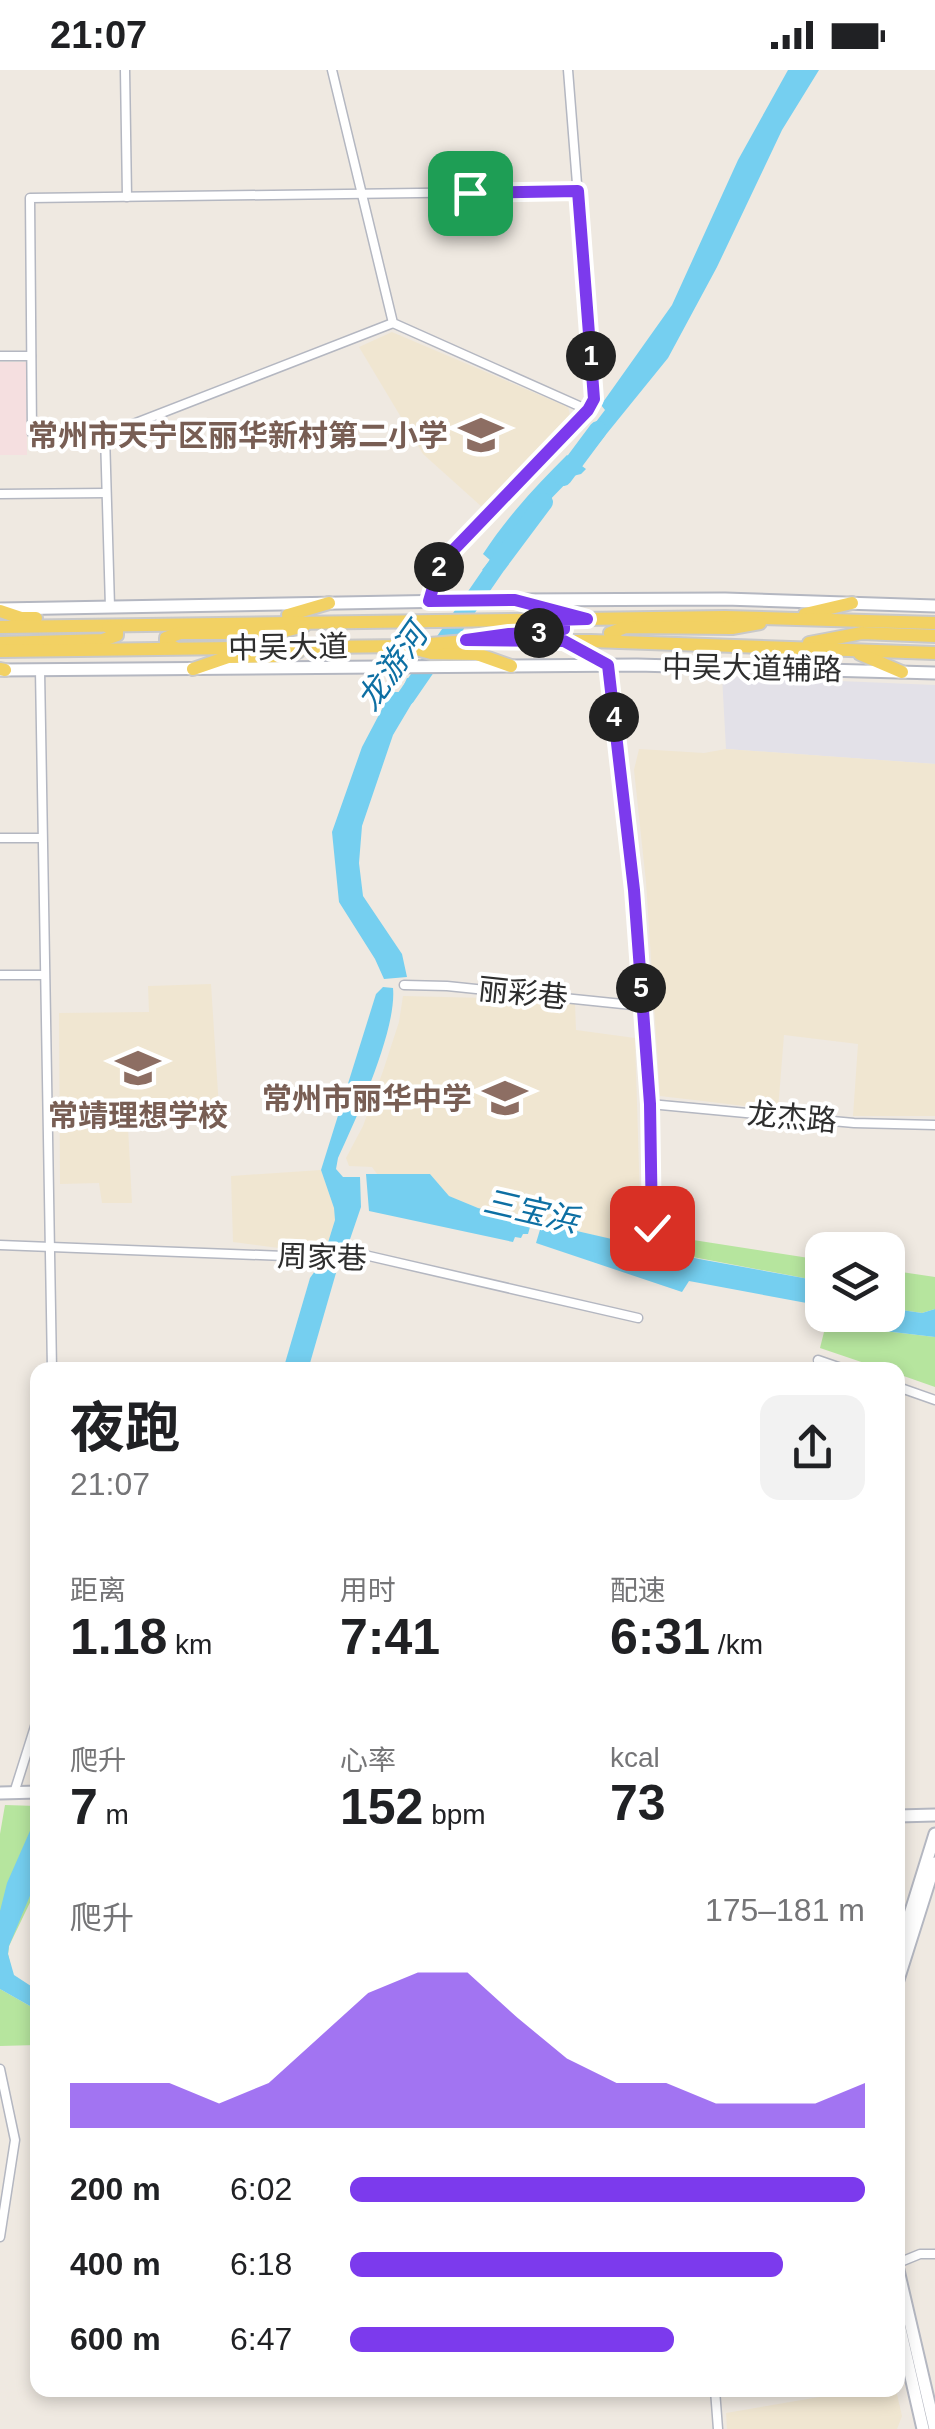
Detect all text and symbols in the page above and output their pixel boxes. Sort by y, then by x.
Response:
text: 21:07 [50,14,147,56]
pin [428,151,513,236]
icon: arrive [443,166,498,221]
pin: 1 [566,331,616,381]
text: 1 [583,340,599,371]
school or university icon: 常州市天宁区丽华新村第二小学 [457,411,505,459]
place label: 常州市天宁区丽华新村第二小学 [28,419,448,452]
pin: 2 [414,542,464,592]
text: 2 [431,551,447,582]
pin: 3 [514,608,564,658]
water label: 龙游河 [350,612,438,717]
text: 3 [531,617,547,648]
street label: 中吴大道 [228,629,348,665]
street label: 中吴大道辅路 [662,650,842,686]
pin: 4 [589,692,639,742]
text: 4 [606,701,622,732]
pin: 5 [616,963,666,1013]
street label: 丽彩巷 [477,972,569,1014]
text: 5 [633,972,649,1003]
school or university icon: 常靖理想学校 [114,1044,162,1092]
school or university icon: 常州市丽华中学 [481,1074,529,1122]
place label: 常州市丽华中学 [262,1082,472,1115]
street label: 龙杰路 [746,1097,838,1137]
place label: 常靖理想学校 [48,1099,228,1132]
water label: 三宝浜 [480,1183,585,1240]
pin [610,1186,695,1271]
icon: check [625,1201,680,1256]
map controls [805,1232,905,1332]
button: layers [805,1232,905,1332]
street label: 周家巷 [276,1239,368,1275]
button: share [760,1395,865,1500]
text: 夜跑 [70,1397,180,1459]
text: 21:07 [70,1466,150,1502]
text: 距离 [70,1575,126,1606]
text: 用时 [340,1575,396,1606]
text: 配速 [610,1575,666,1606]
text: 1.18 [70,1609,167,1665]
text: 7:41 [340,1609,440,1665]
text: 6:31 [610,1609,710,1665]
text: km [167,1629,212,1660]
text: /km [710,1629,763,1660]
text: kcal [610,1742,660,1773]
text: 爬升 [70,1745,126,1776]
text: 心率 [340,1745,396,1776]
text: 73 [610,1775,666,1831]
text: 7 [70,1779,98,1835]
text: 152 [340,1779,423,1835]
text: m [98,1799,129,1830]
text: bpm [423,1799,486,1830]
text: 175–181 m [705,1892,865,1928]
text: 爬升 [70,1900,134,1936]
text: 200 m [70,2171,161,2207]
text: 6:02 [230,2171,292,2207]
text: 400 m [70,2246,161,2282]
text: 6:18 [230,2246,292,2282]
text: 600 m [70,2321,161,2357]
text: 6:47 [230,2321,292,2357]

